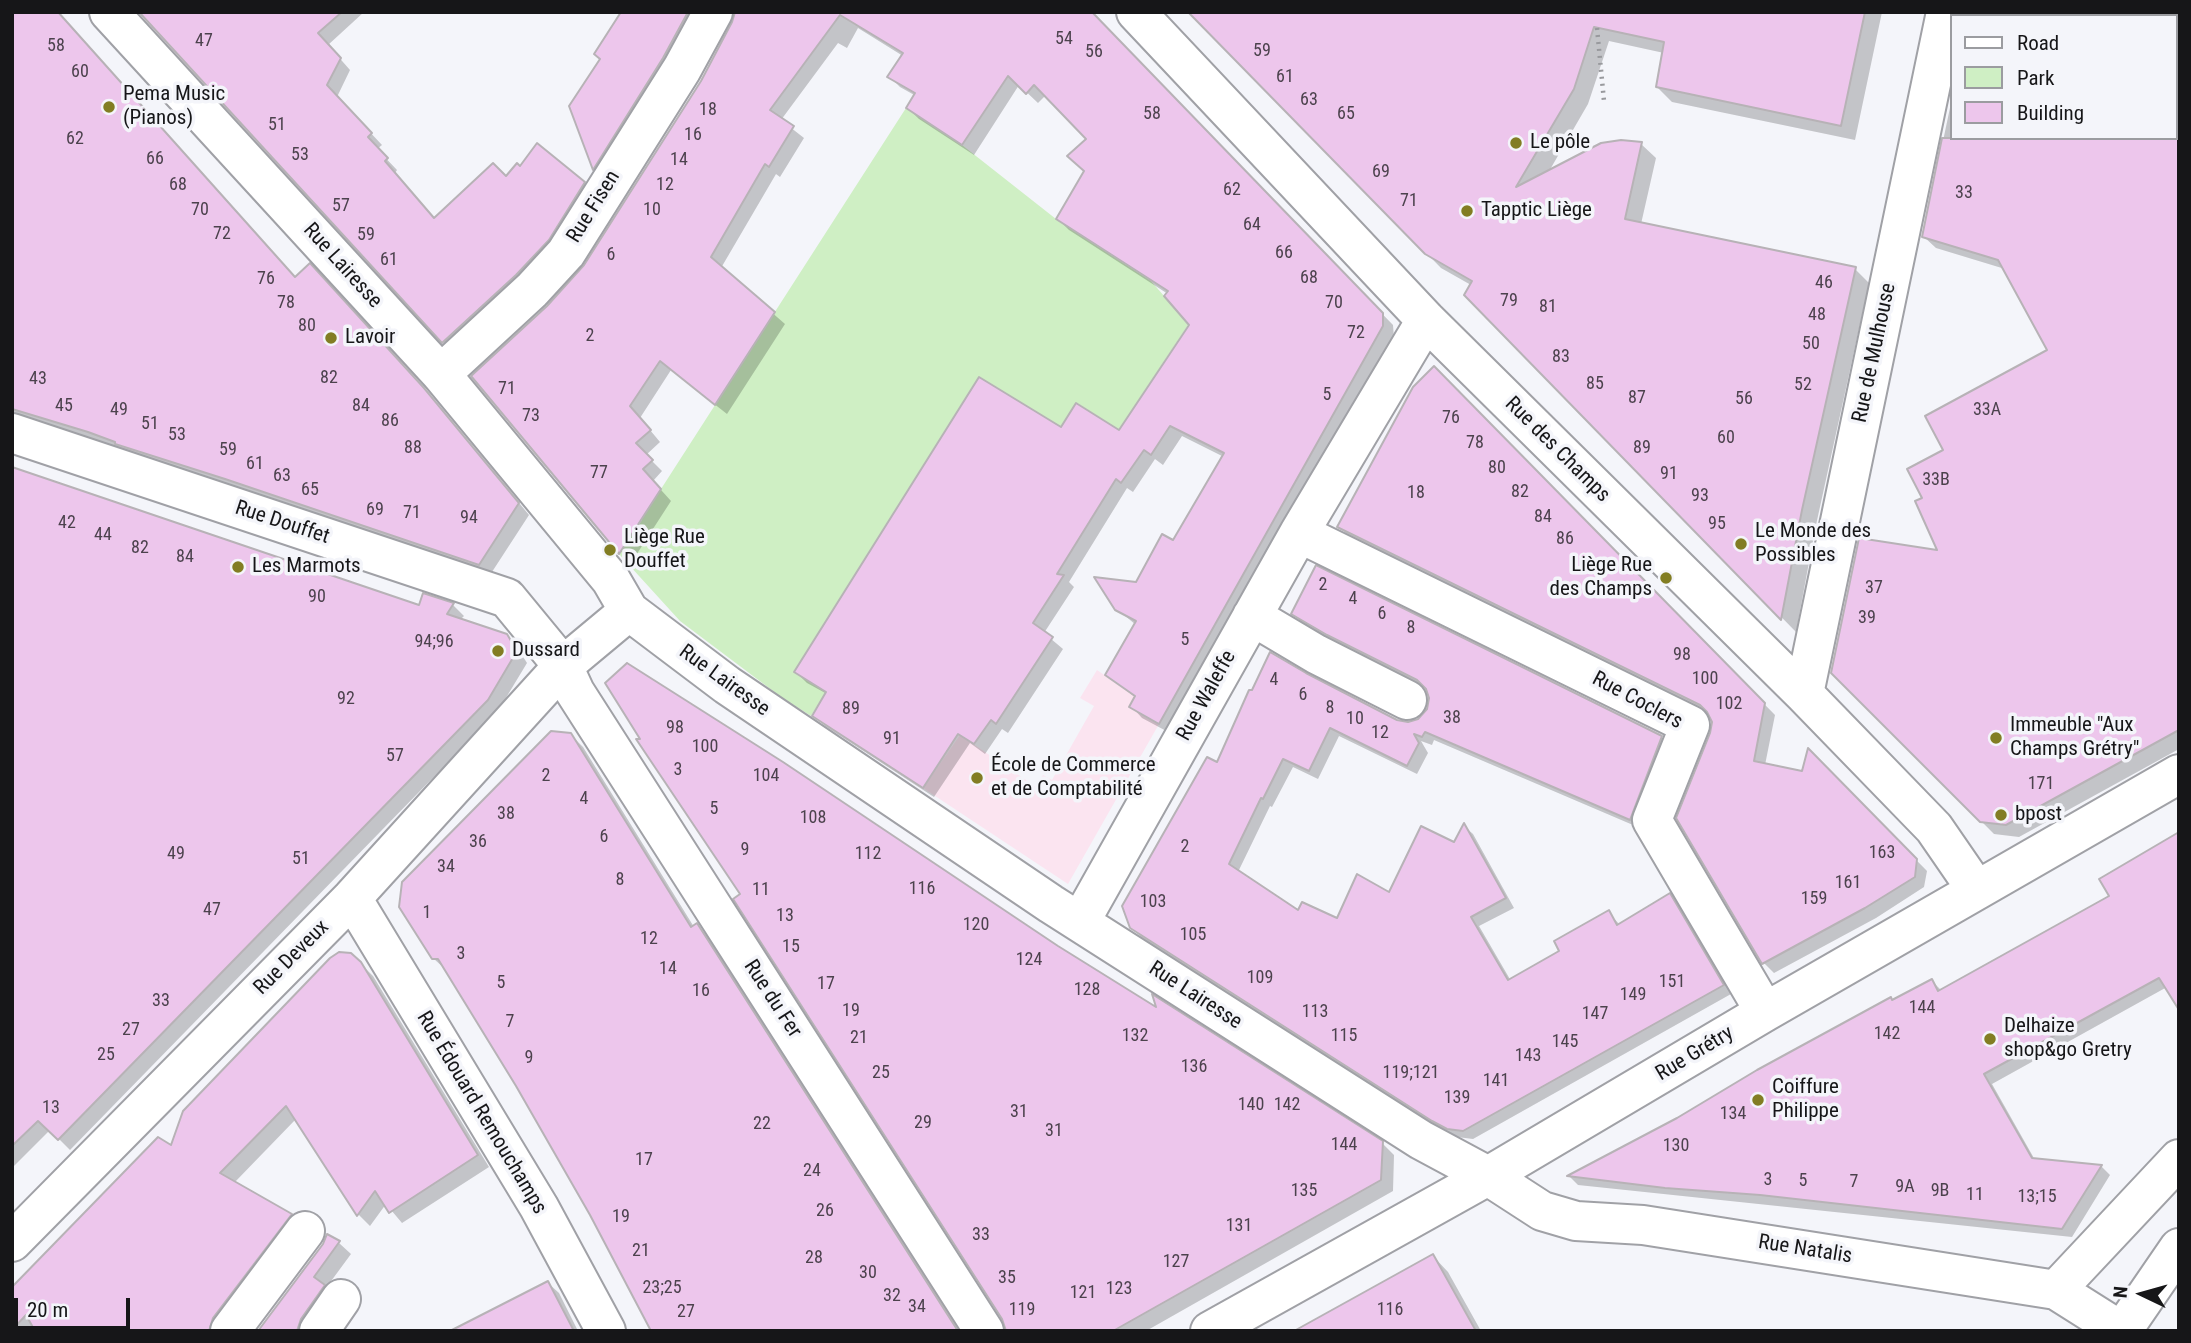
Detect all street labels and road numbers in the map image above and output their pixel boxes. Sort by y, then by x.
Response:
street label: Rue Fisen [562,166,626,248]
street label: Rue Lairesse [297,218,387,314]
street label: Rue de Mulhouse [1848,281,1902,425]
street label: Rue des Champs [1499,392,1615,508]
street label: Rue Douffet [232,496,332,550]
street label: Rue Lairesse [674,640,774,722]
street label: Rue Waleffe [1172,646,1242,746]
street label: Rue Coclers [1587,667,1687,735]
street label: Rue Deveux [249,915,335,1001]
street label: Rue du Fer [738,955,806,1043]
street label: Rue Lairesse [1144,957,1246,1035]
street label: Rue Édouard Remouchamps [410,1007,552,1219]
street label: Rue Grétry [1652,1021,1738,1087]
street label: Rue Natalis [1756,1230,1854,1270]

